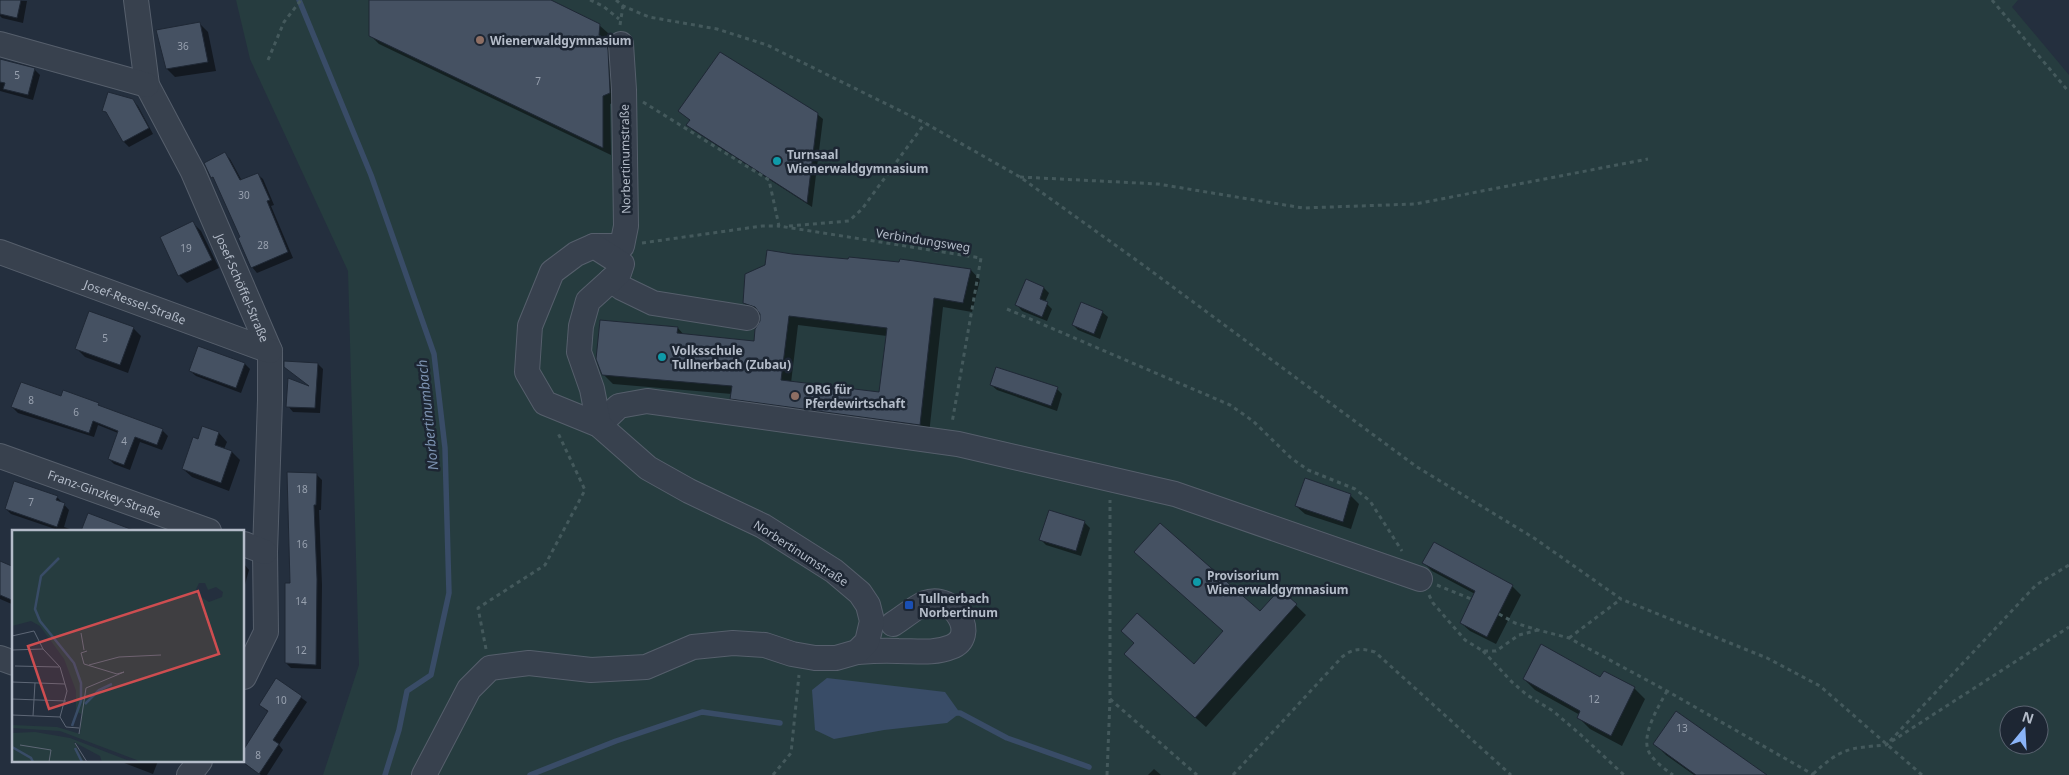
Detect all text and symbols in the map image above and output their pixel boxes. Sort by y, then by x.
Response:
place label: Wienerwaldgymnasium [490,32,632,49]
marker: Wienerwaldgymnasium [474,34,486,46]
house number: 36 [177,39,189,53]
house number: 5 [14,68,20,82]
house number: 7 [535,74,541,88]
street label: Norbertinumstraße [616,104,634,214]
place label: Turnsaal Wienerwaldgymnasium [787,146,929,177]
marker: Turnsaal Wienerwaldgymnasium [771,155,783,167]
house number: 30 [238,188,250,202]
street label: Verbindungsweg [875,224,971,256]
street label: Josef-Schöffel-Straße [211,230,274,345]
house number: 28 [257,238,269,252]
house number: 19 [180,241,192,255]
street label: Josef-Ressel-Straße [81,275,189,328]
house number: 5 [102,331,108,345]
place label: Volksschule Tullnerbach (Zubau) [672,342,791,373]
marker: Volksschule Tullnerbach (Zubau) [656,351,668,363]
water label: Norbertinumbach [412,359,442,471]
place label: ORG für Pferdewirtschaft [805,381,905,412]
marker: ORG für Pferdewirtschaft [789,390,801,402]
house number: 8 [28,393,34,407]
house number: 6 [73,405,79,419]
house number: 4 [121,434,127,448]
street label: Franz-Ginzkey-Straße [45,465,164,522]
house number: 18 [296,482,308,496]
house number: 7 [28,495,34,509]
street label: Norbertinumstraße [750,516,852,590]
inset map [12,530,245,762]
house number: 16 [296,537,308,551]
place label: Provisorium Wienerwaldgymnasium [1207,567,1349,598]
marker: Provisorium Wienerwaldgymnasium [1191,576,1203,588]
place label: Tullnerbach Norbertinum [919,590,998,621]
house number: 14 [295,594,307,608]
marker: Tullnerbach Norbertinum [903,599,915,611]
house number: 12 [295,643,307,657]
house number: 12 [1588,692,1600,706]
house number: 10 [275,693,287,707]
north arrow [1999,705,2049,755]
text: N [2020,706,2037,728]
house number: 13 [1676,721,1688,735]
house number: 8 [255,748,261,762]

